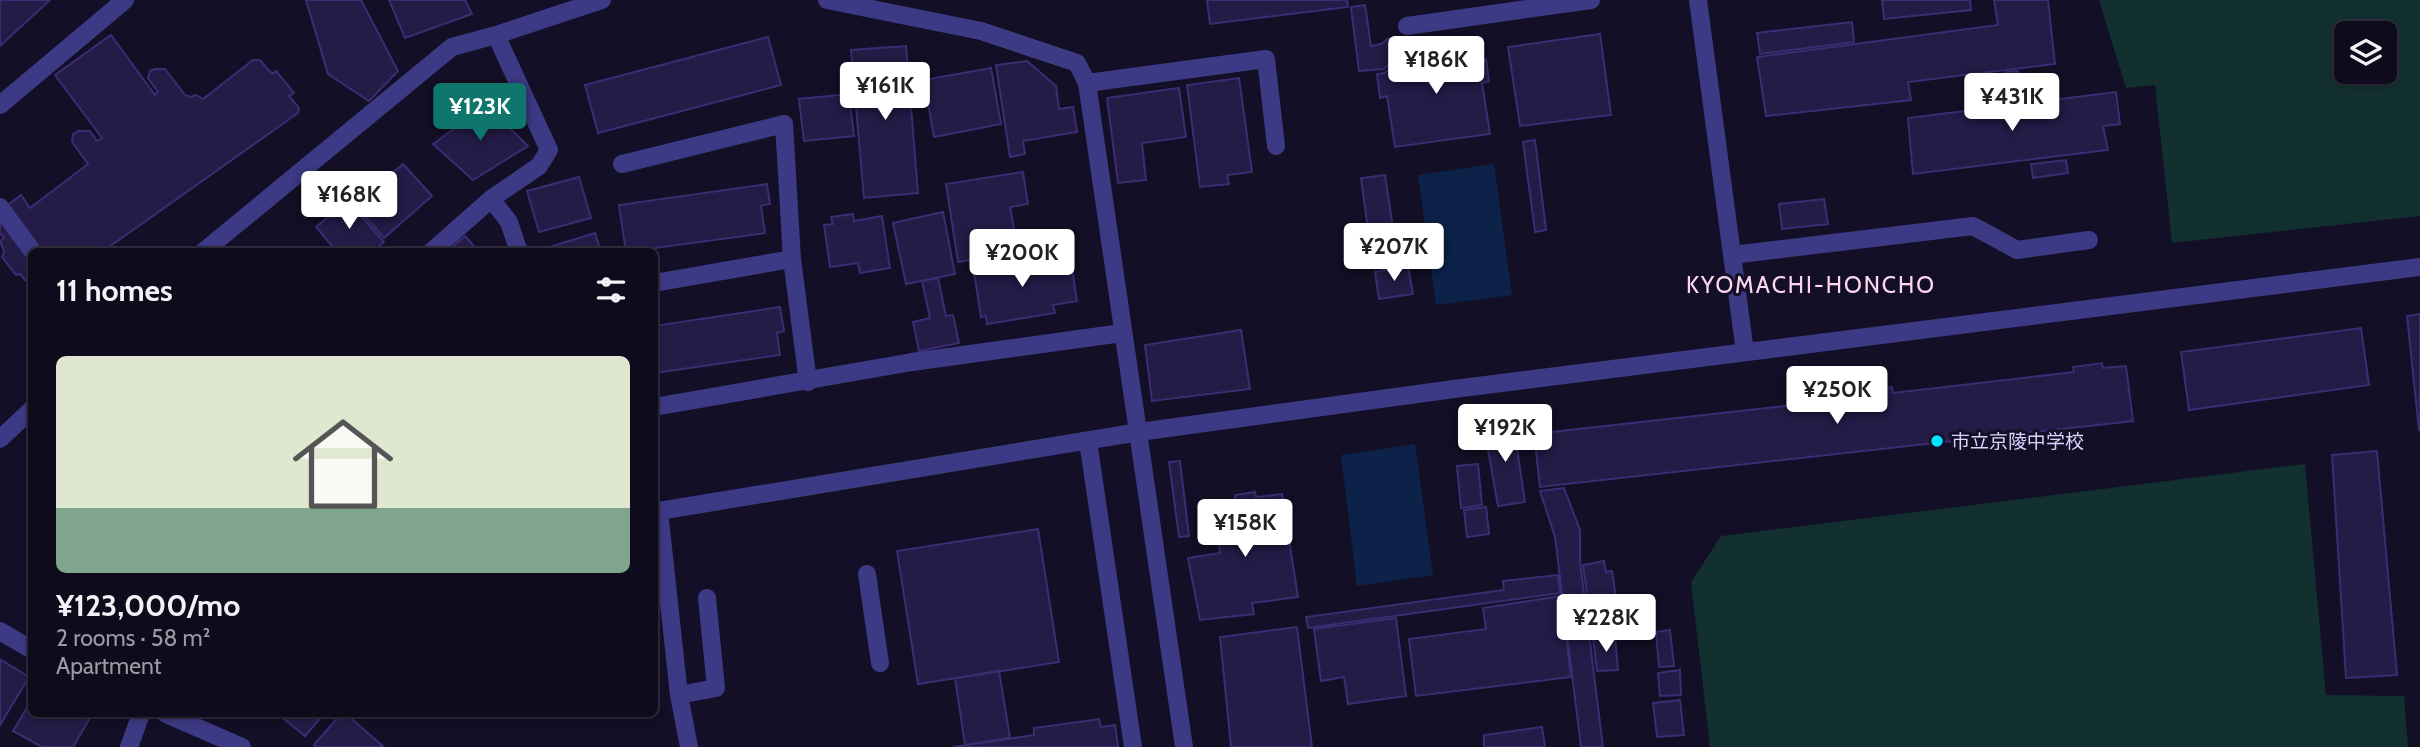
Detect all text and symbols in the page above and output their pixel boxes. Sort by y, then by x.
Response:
map controls [2334,21,2397,84]
button: layers [2334,21,2397,84]
pin: ¥186K [1387,36,1485,96]
text: ¥186K [1404,45,1468,73]
pin: ¥161K [836,62,934,122]
text: ¥161K [856,71,914,99]
pin: ¥431K [1963,74,2061,133]
text: ¥431K [1980,82,2044,110]
pin: ¥123K [431,83,529,143]
text: ¥123K [449,92,511,120]
pin: ¥168K [300,172,398,231]
text: ¥168K [317,180,381,208]
pin: ¥207K [1345,224,1443,283]
pin: ¥200K [973,230,1071,289]
text: ¥207K [1360,232,1428,260]
text: ¥200K [986,238,1058,266]
icon: filters [592,271,630,309]
district label: KYOMACHI-HONCHO [1686,271,1936,299]
text: 11 homes [56,272,173,309]
pin: ¥250K [1788,366,1886,426]
text: ¥250K [1802,375,1872,403]
icon: home [280,401,406,527]
pin: ¥192K [1456,405,1554,464]
text: ¥192K [1474,413,1536,441]
place label: 市立京陵中学校 [1951,430,2084,453]
marker: 市立京陵中学校 [1929,433,1945,449]
pin: ¥158K [1196,500,1294,559]
text: ¥158K [1213,508,1277,536]
text: ¥123,000/mo [56,587,240,624]
pin: ¥228K [1557,594,1655,654]
text: ¥228K [1573,603,1639,631]
text: 2 rooms · 58 m² [56,624,210,652]
text: Apartment [56,652,161,680]

